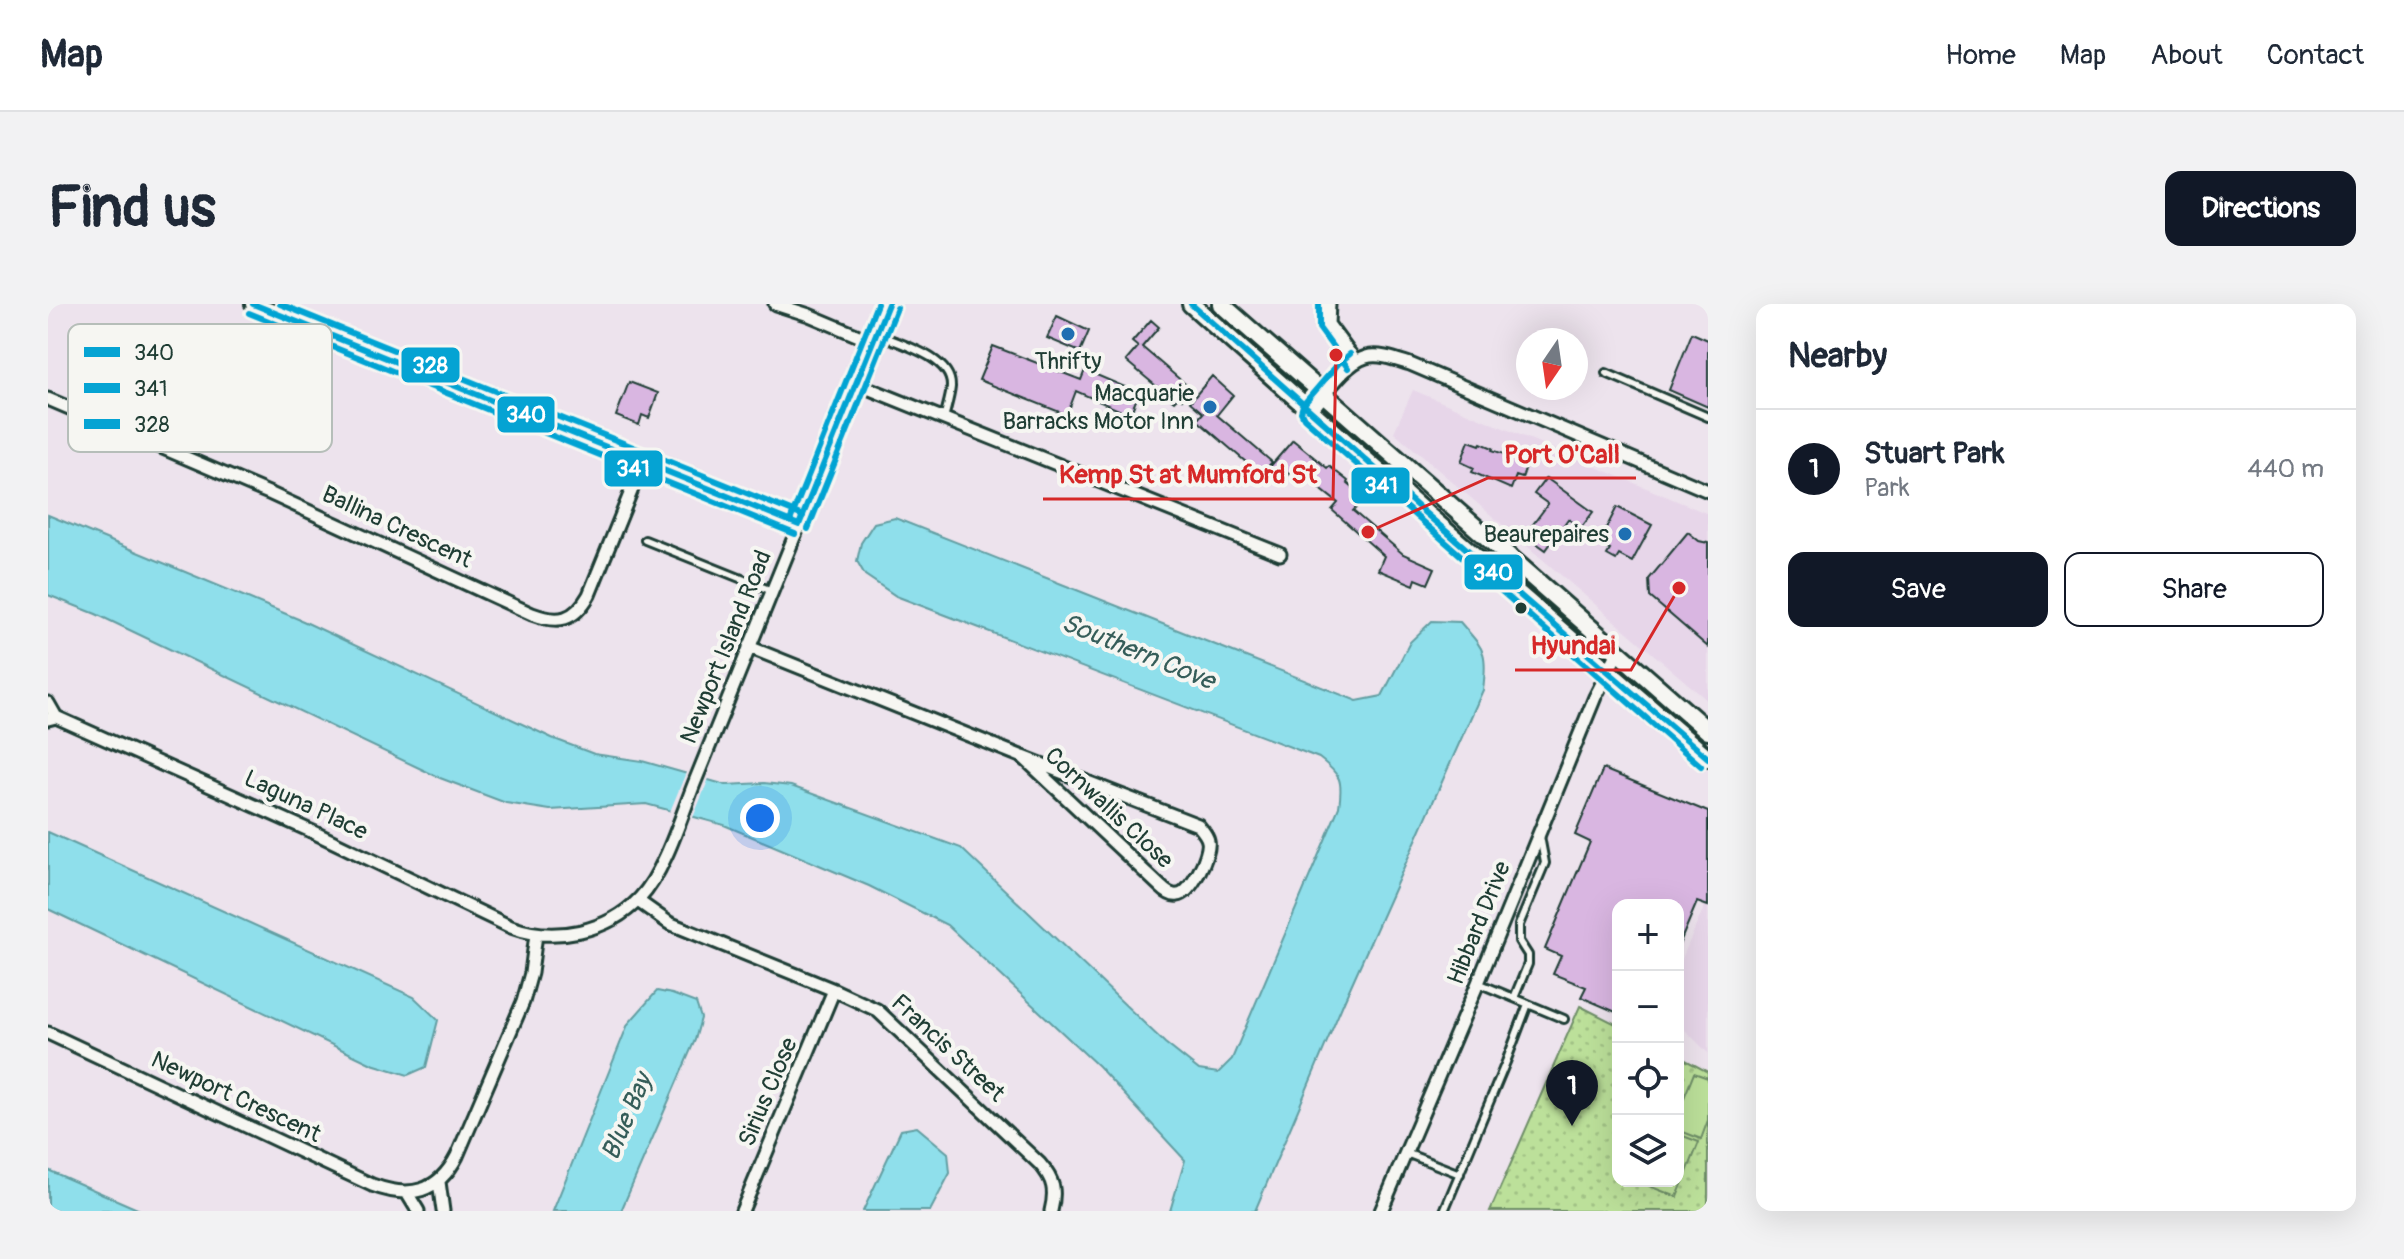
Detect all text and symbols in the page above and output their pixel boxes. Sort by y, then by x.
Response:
text: Map [40,31,103,79]
text: Home [1945,38,2016,73]
text: Map [2060,38,2106,73]
text: About [2150,38,2223,73]
text: Contact [2267,38,2364,73]
button: Directions [2165,171,2356,246]
text: Find us [48,174,216,243]
legend [68,324,332,452]
marker: Thrifty [1059,325,1077,343]
north arrow [1516,328,1588,400]
text: Nearby [1788,335,1887,378]
text: 340 [134,339,174,367]
line badge: 328 [400,346,461,384]
place label: Thrifty [1034,347,1102,376]
text: 328 [412,352,448,380]
text: 341 [134,375,168,403]
place label: Macquarie Barracks Motor Inn [1002,379,1194,436]
line badge: 340 [496,395,556,434]
marker: Macquarie Barracks Motor Inn [1201,398,1219,416]
text: 340 [506,401,546,429]
text: 328 [134,411,170,439]
callout: Port O'Call [1488,428,1636,478]
text: Stuart Park [1864,435,2004,472]
text: Port O'Call [1504,439,1620,471]
line badge: 341 [603,449,664,488]
callout: Kemp St at Mumford St [1043,449,1333,499]
text: 1 [1809,453,1819,485]
text: 440 m [2247,453,2324,485]
text: 341 [616,455,650,483]
text: Kemp St at Mumford St [1059,459,1317,491]
line badge: 341 [1350,466,1411,505]
text: 341 [1364,472,1398,500]
text: Park [1864,472,1910,504]
street label: Ballina Crescent [317,480,477,575]
place label: Beaurepaires [1484,520,1609,549]
marker: Beaurepaires [1616,525,1634,543]
street label: Newport Island Road [674,546,778,748]
button: Save [1788,552,2048,627]
button: Share [2064,552,2324,627]
line badge: 340 [1463,553,1524,591]
text: 340 [1473,559,1513,587]
unlabelled marker [1513,600,1529,616]
water label: Southern Cove [1057,607,1221,698]
callout: Hyundai [1515,620,1631,670]
text: Hyundai [1531,630,1616,662]
street label: Cornwallis Close [1039,741,1179,875]
street label: Laguna Place [240,764,373,846]
your location [740,798,780,838]
street label: Hibbard Drive [1441,857,1517,989]
map controls [1612,899,1684,1187]
button: + [1612,899,1684,971]
button: − [1612,971,1684,1043]
street label: Francis Street [885,988,1011,1108]
street label: Sirius Close [732,1033,804,1151]
button: locate [1612,1043,1684,1115]
street label: Newport Crescent [147,1045,326,1149]
pin: 1 [1546,1060,1598,1126]
water label: Blue Bay [595,1067,661,1165]
button: layers [1612,1115,1684,1187]

